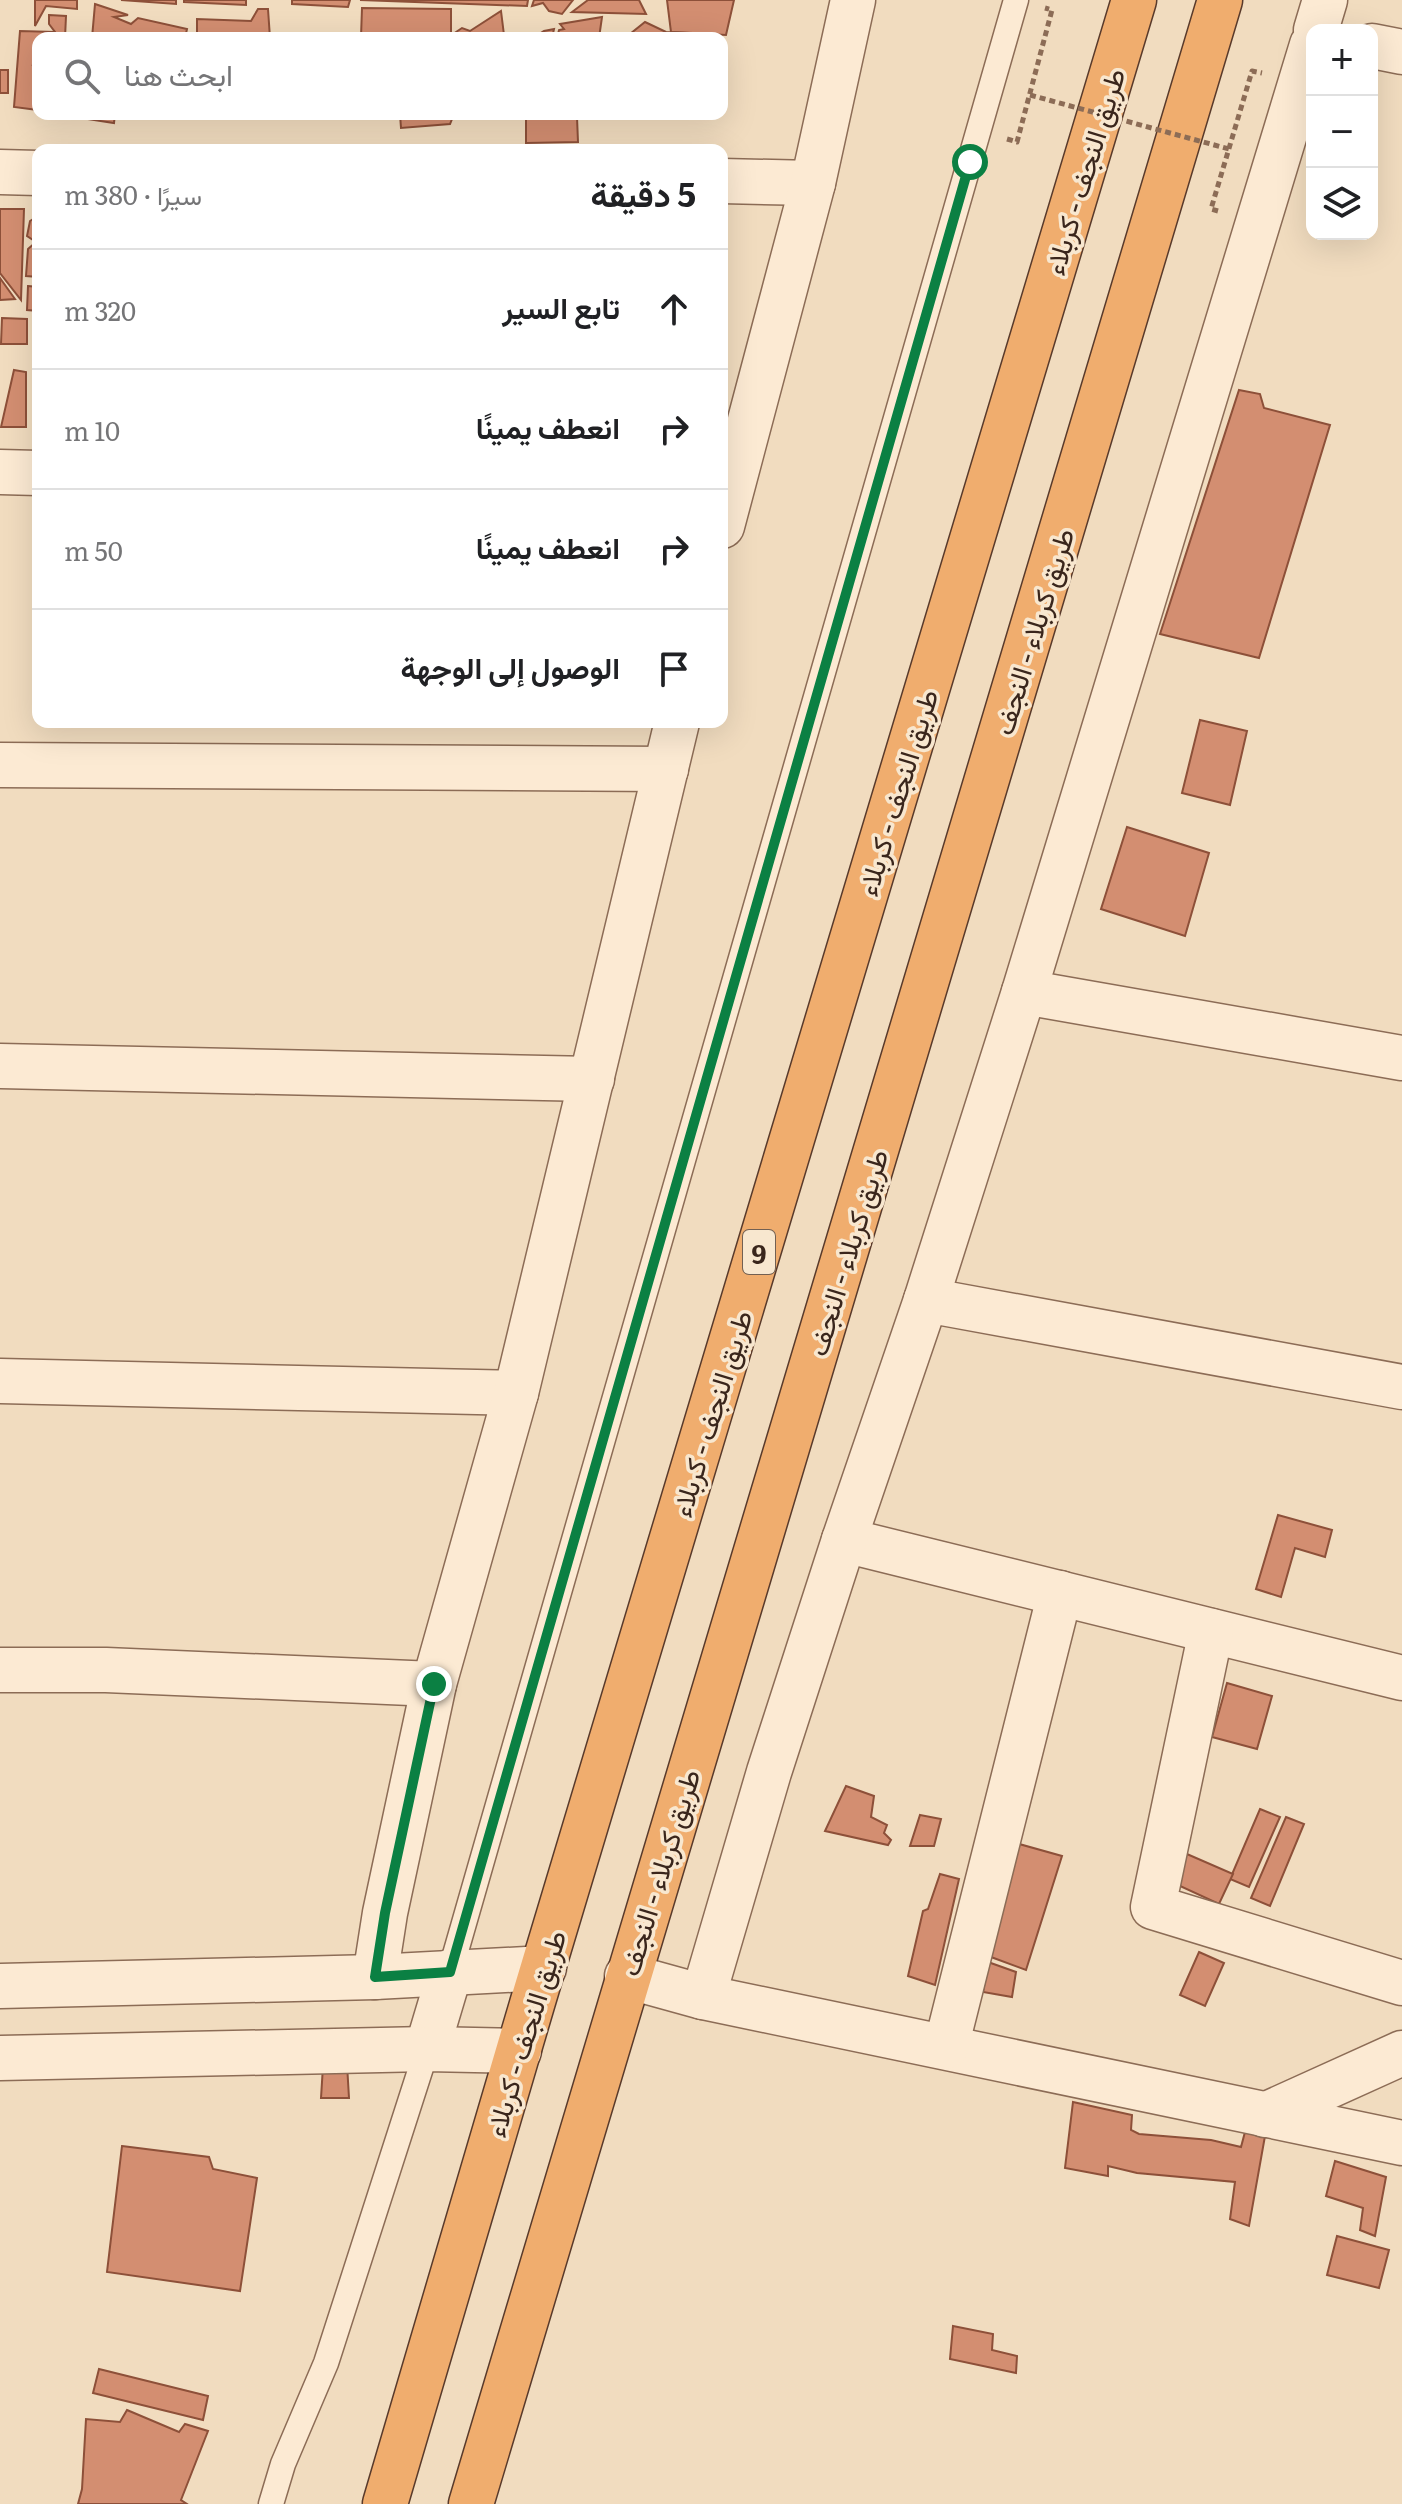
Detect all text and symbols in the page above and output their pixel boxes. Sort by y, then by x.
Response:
map controls [1306,24,1378,240]
button: + [1306,24,1378,96]
search box [32,32,728,120]
text: ابحث هنا [124,51,233,95]
icon: search [60,54,104,98]
street label: طريق النجف - کربلاء [1032,62,1134,280]
button: − [1306,96,1378,168]
route start [952,144,988,180]
text: 5 دقيقة [591,167,696,217]
button: layers [1306,168,1378,240]
text: سيرًا · 380 m [64,174,202,213]
text: تابع السير [502,284,620,328]
icon: ahead [652,287,696,331]
text: 320 m [64,290,136,329]
text: انعطف يمينًا [476,404,620,448]
icon: right [652,407,696,451]
text: 10 m [64,410,120,449]
street label: طريق کربلاء - النجف [981,522,1083,740]
text: انعطف يمينًا [476,524,620,568]
icon: right [652,527,696,571]
text: 50 m [64,530,123,569]
text: الوصول إلى الوجهة [401,644,620,688]
icon: arrive [652,647,696,691]
street label: طريق النجف - کربلاء [845,683,947,901]
street label: طريق کربلاء - النجف [795,1143,897,1361]
road number: 9 [743,1230,775,1274]
street label: طريق النجف - کربلاء [659,1304,761,1522]
route end [416,1666,452,1702]
street label: طريق کربلاء - النجف [607,1763,709,1981]
street label: طريق النجف - کربلاء [473,1924,575,2142]

